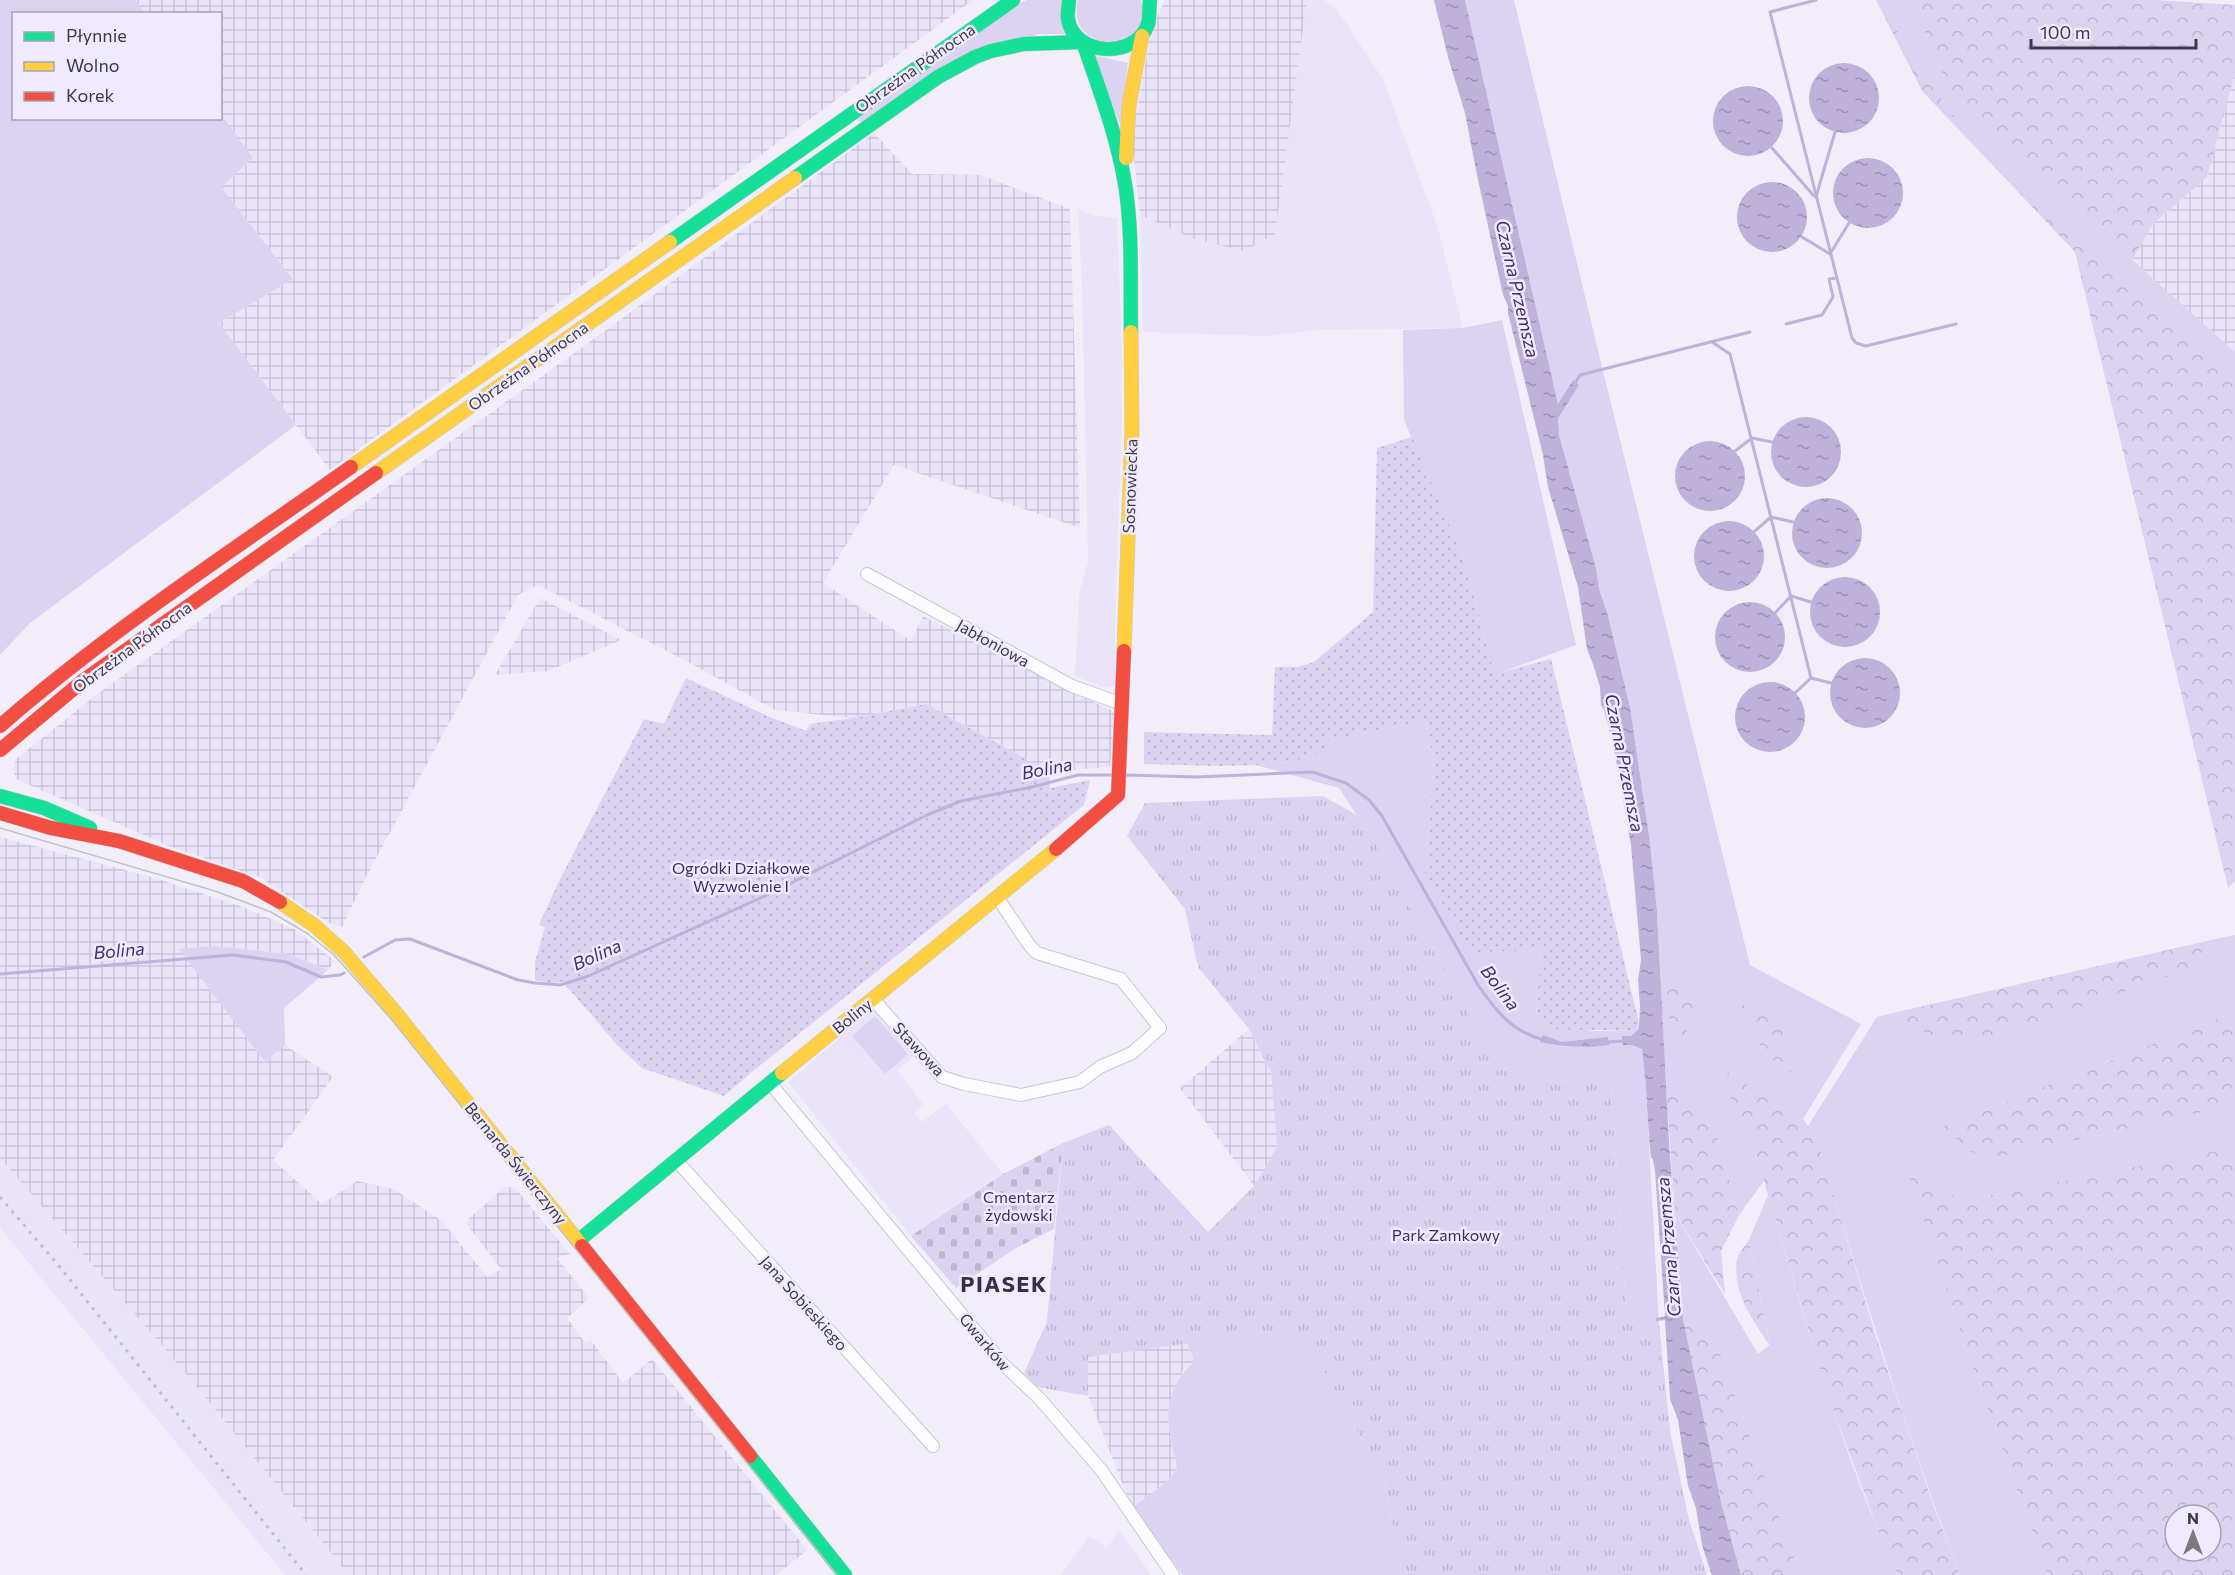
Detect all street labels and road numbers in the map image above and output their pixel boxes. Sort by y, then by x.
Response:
street label: Obrzeżna Północna [851,19,978,116]
street label: Obrzeżna Północna [464,317,591,414]
street label: Sosnowiecka [1118,438,1141,534]
street label: Obrzeżna Północna [69,597,195,696]
street label: Jabłoniowa [953,615,1033,670]
street label: Boliny [828,994,875,1037]
street label: Stawowa [890,1018,949,1080]
street label: Bernarda Świerczyny [461,1098,571,1227]
street label: Jana Sobieskiego [757,1251,852,1354]
street label: Gwarków [956,1309,1015,1374]

